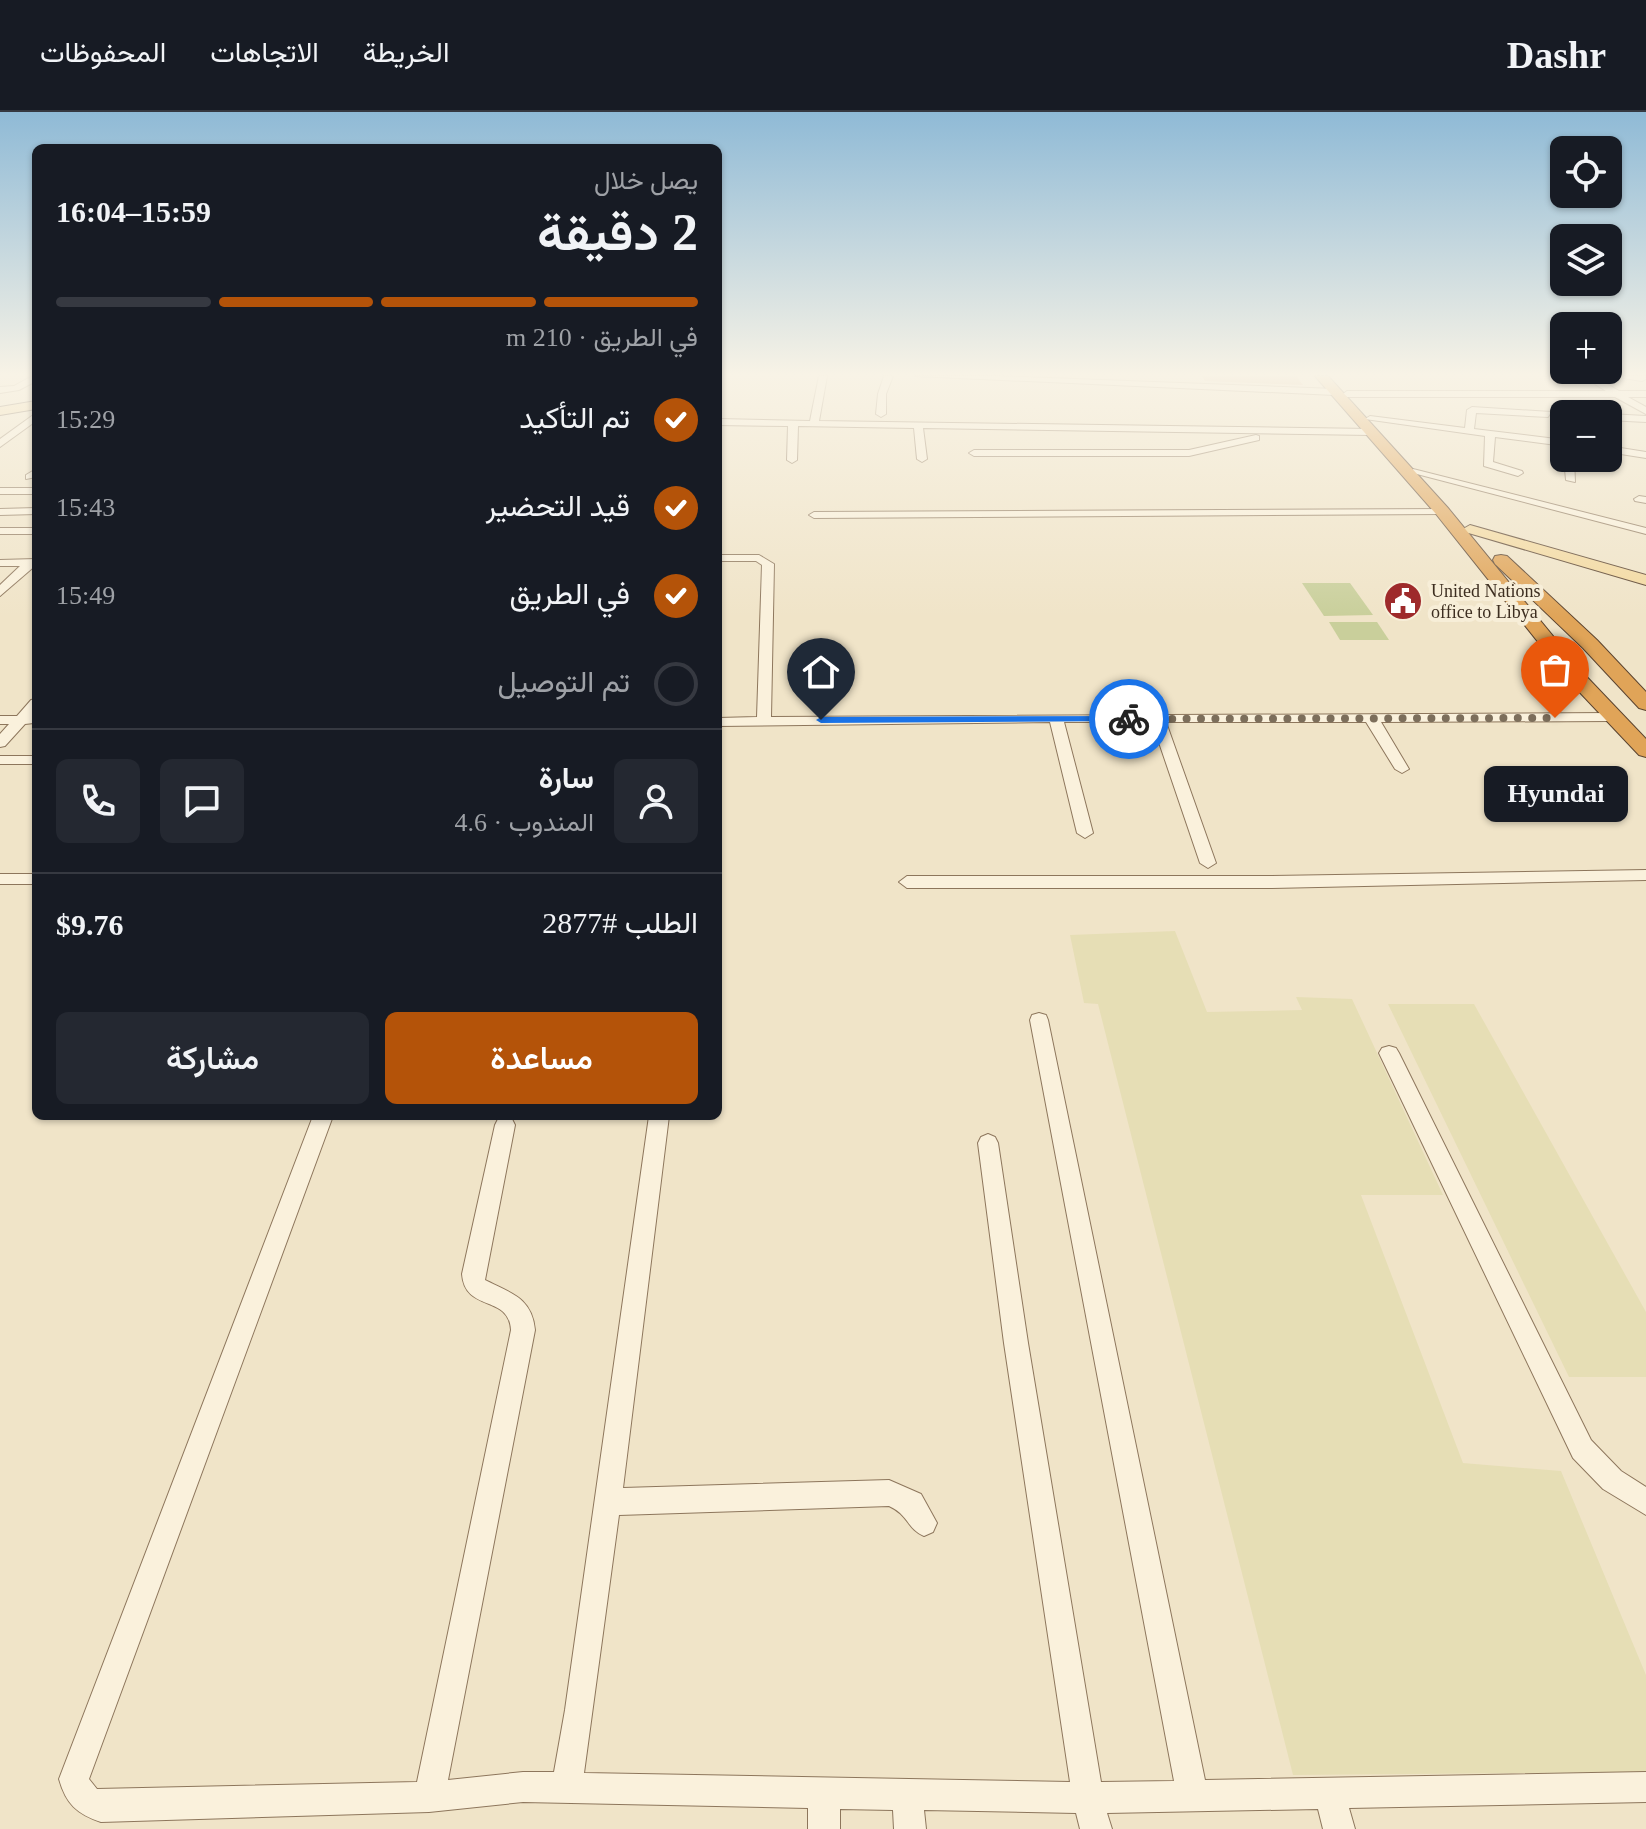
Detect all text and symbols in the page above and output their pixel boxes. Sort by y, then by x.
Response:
text: Dashr [1507,34,1606,76]
text: المحفوظات [40,37,166,68]
text: الاتجاهات [210,37,319,68]
text: الخريطة [363,37,449,68]
map controls [1550,136,1622,472]
button: locate [1550,136,1622,208]
text: يصل خلال [594,166,698,195]
text: 15:59–16:04 [56,195,211,228]
text: 2 دقيقة [537,204,698,261]
button: layers [1550,224,1622,296]
button: + [1550,312,1622,384]
text: في الطريق · 210 m [506,323,698,352]
icon: check [654,398,698,442]
button: − [1550,400,1622,472]
text: تم التأكيد [519,401,630,434]
text: 15:29 [56,405,115,434]
icon: check [654,486,698,530]
text: قيد التحضير [486,489,630,522]
text: 15:43 [56,493,115,522]
icon: check [654,574,698,618]
text: في الطريق [509,577,630,610]
public building icon: United Nations office to Libya [1382,580,1424,622]
text: 15:49 [56,581,115,610]
place label: United Nations office to Libya [1431,581,1541,622]
pin [1521,636,1589,718]
pin [787,638,855,720]
icon: bag [1533,648,1577,692]
icon: home [799,650,843,694]
text: تم التوصيل [497,665,630,698]
courier [1089,679,1169,759]
icon: bike [1107,697,1151,741]
button: phone [56,759,140,843]
button: chat [160,759,244,843]
button: person [614,759,698,843]
text: سارة [539,761,594,794]
callout: Hyundai [1483,766,1627,822]
text: Hyundai [1508,779,1604,808]
text: المندوب · 4.6 [455,808,594,837]
text: الطلب #2877 [542,906,698,939]
text: $9.76 [56,908,124,941]
button: مشاركة [56,1012,369,1104]
button: مساعدة [385,1012,698,1104]

